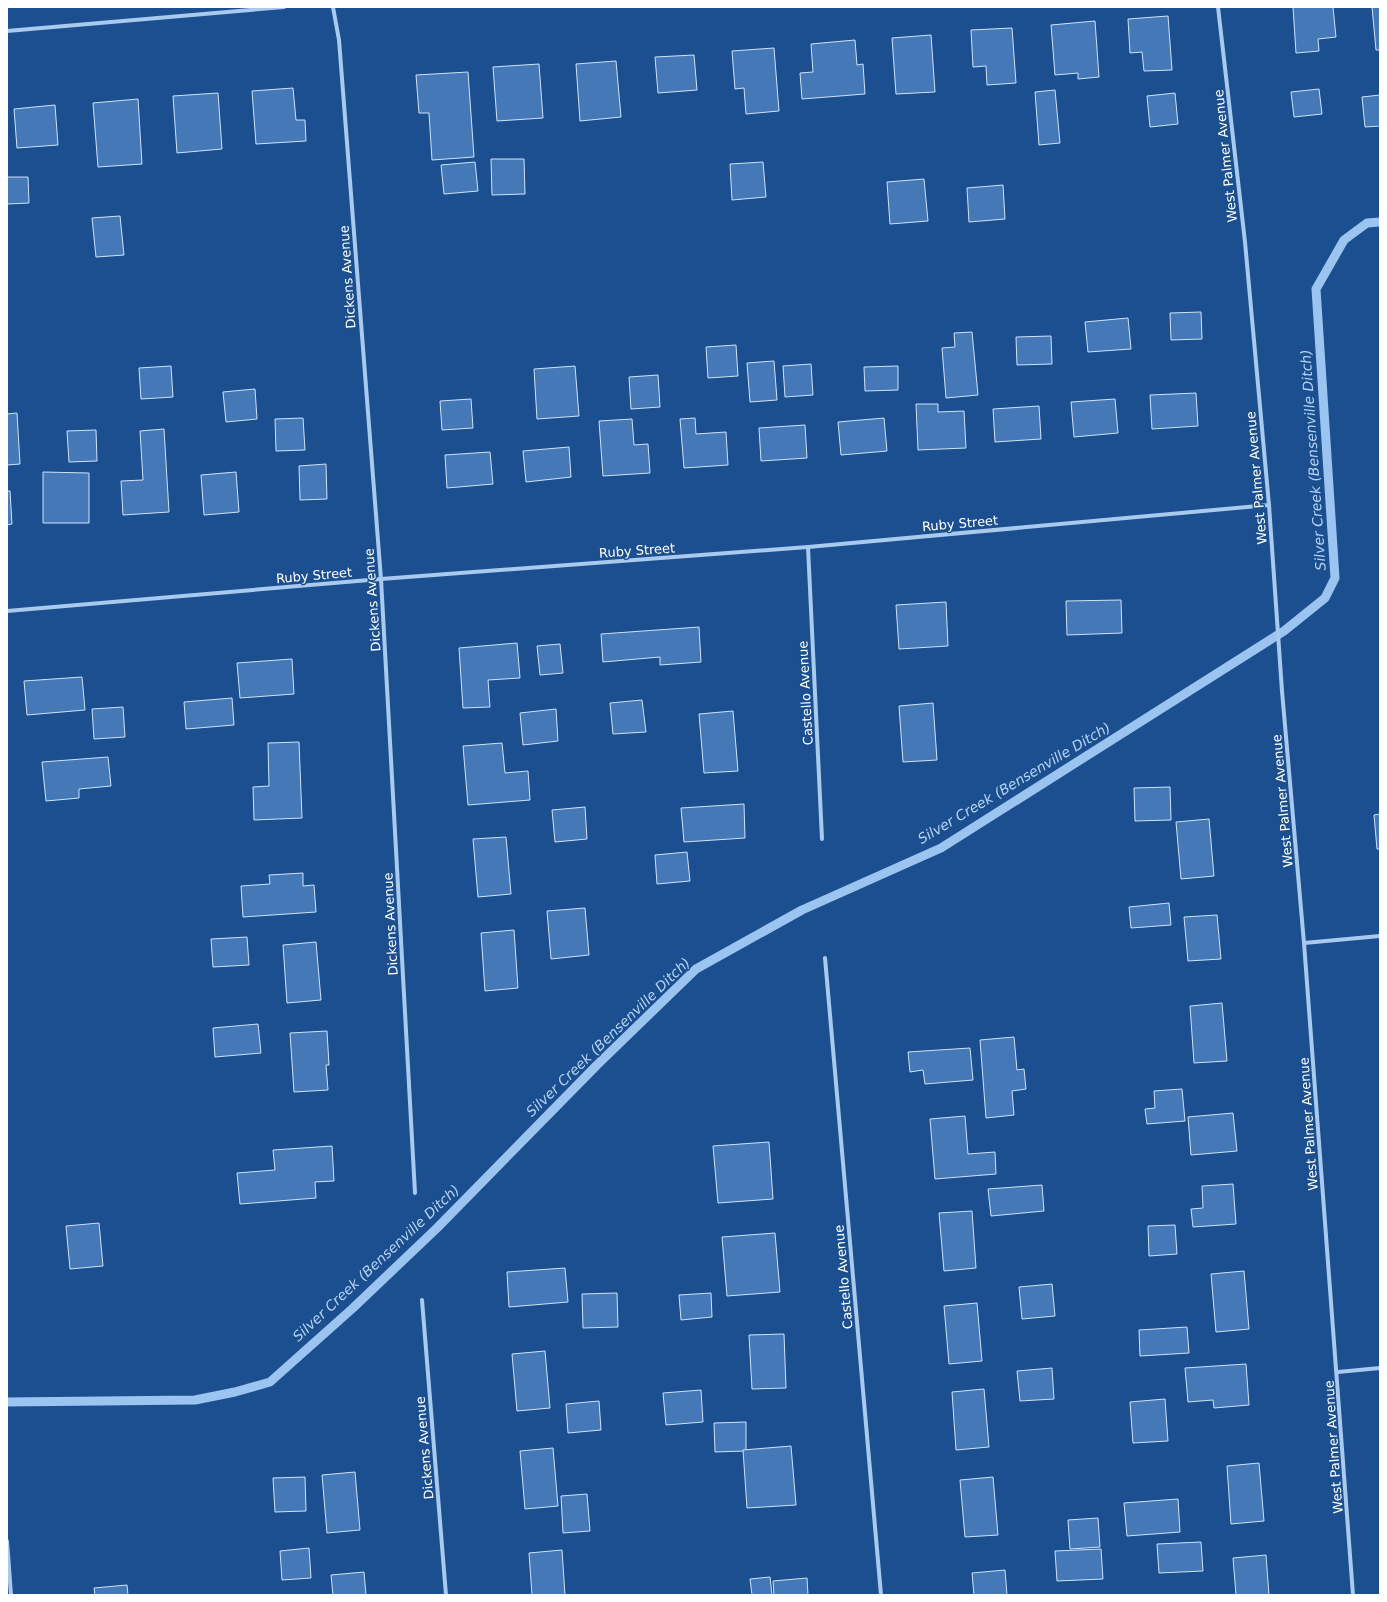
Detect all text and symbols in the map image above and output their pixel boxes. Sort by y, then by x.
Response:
street label: West Palmer Avenue [1211,89,1240,223]
street label: Dickens Avenue [336,225,359,329]
water label: Silver Creek (Bensenville Ditch) [1297,349,1329,571]
street label: West Palmer Avenue [1243,411,1270,545]
street label: Ruby Street [921,513,999,534]
street label: Ruby Street [598,540,676,561]
street label: Dickens Avenue [361,548,384,652]
street label: Ruby Street [275,565,353,586]
street label: Castello Avenue [795,640,816,746]
water label: Silver Creek (Bensenville Ditch) [915,719,1113,847]
street label: West Palmer Avenue [1269,734,1296,868]
street label: Dickens Avenue [380,872,401,976]
water label: Silver Creek (Bensenville Ditch) [523,954,693,1120]
street label: West Palmer Avenue [1296,1057,1321,1191]
water label: Silver Creek (Bensenville Ditch) [289,1182,463,1344]
street label: Castello Avenue [831,1224,856,1330]
street label: West Palmer Avenue [1321,1380,1346,1514]
street label: Dickens Avenue [413,1396,436,1500]

